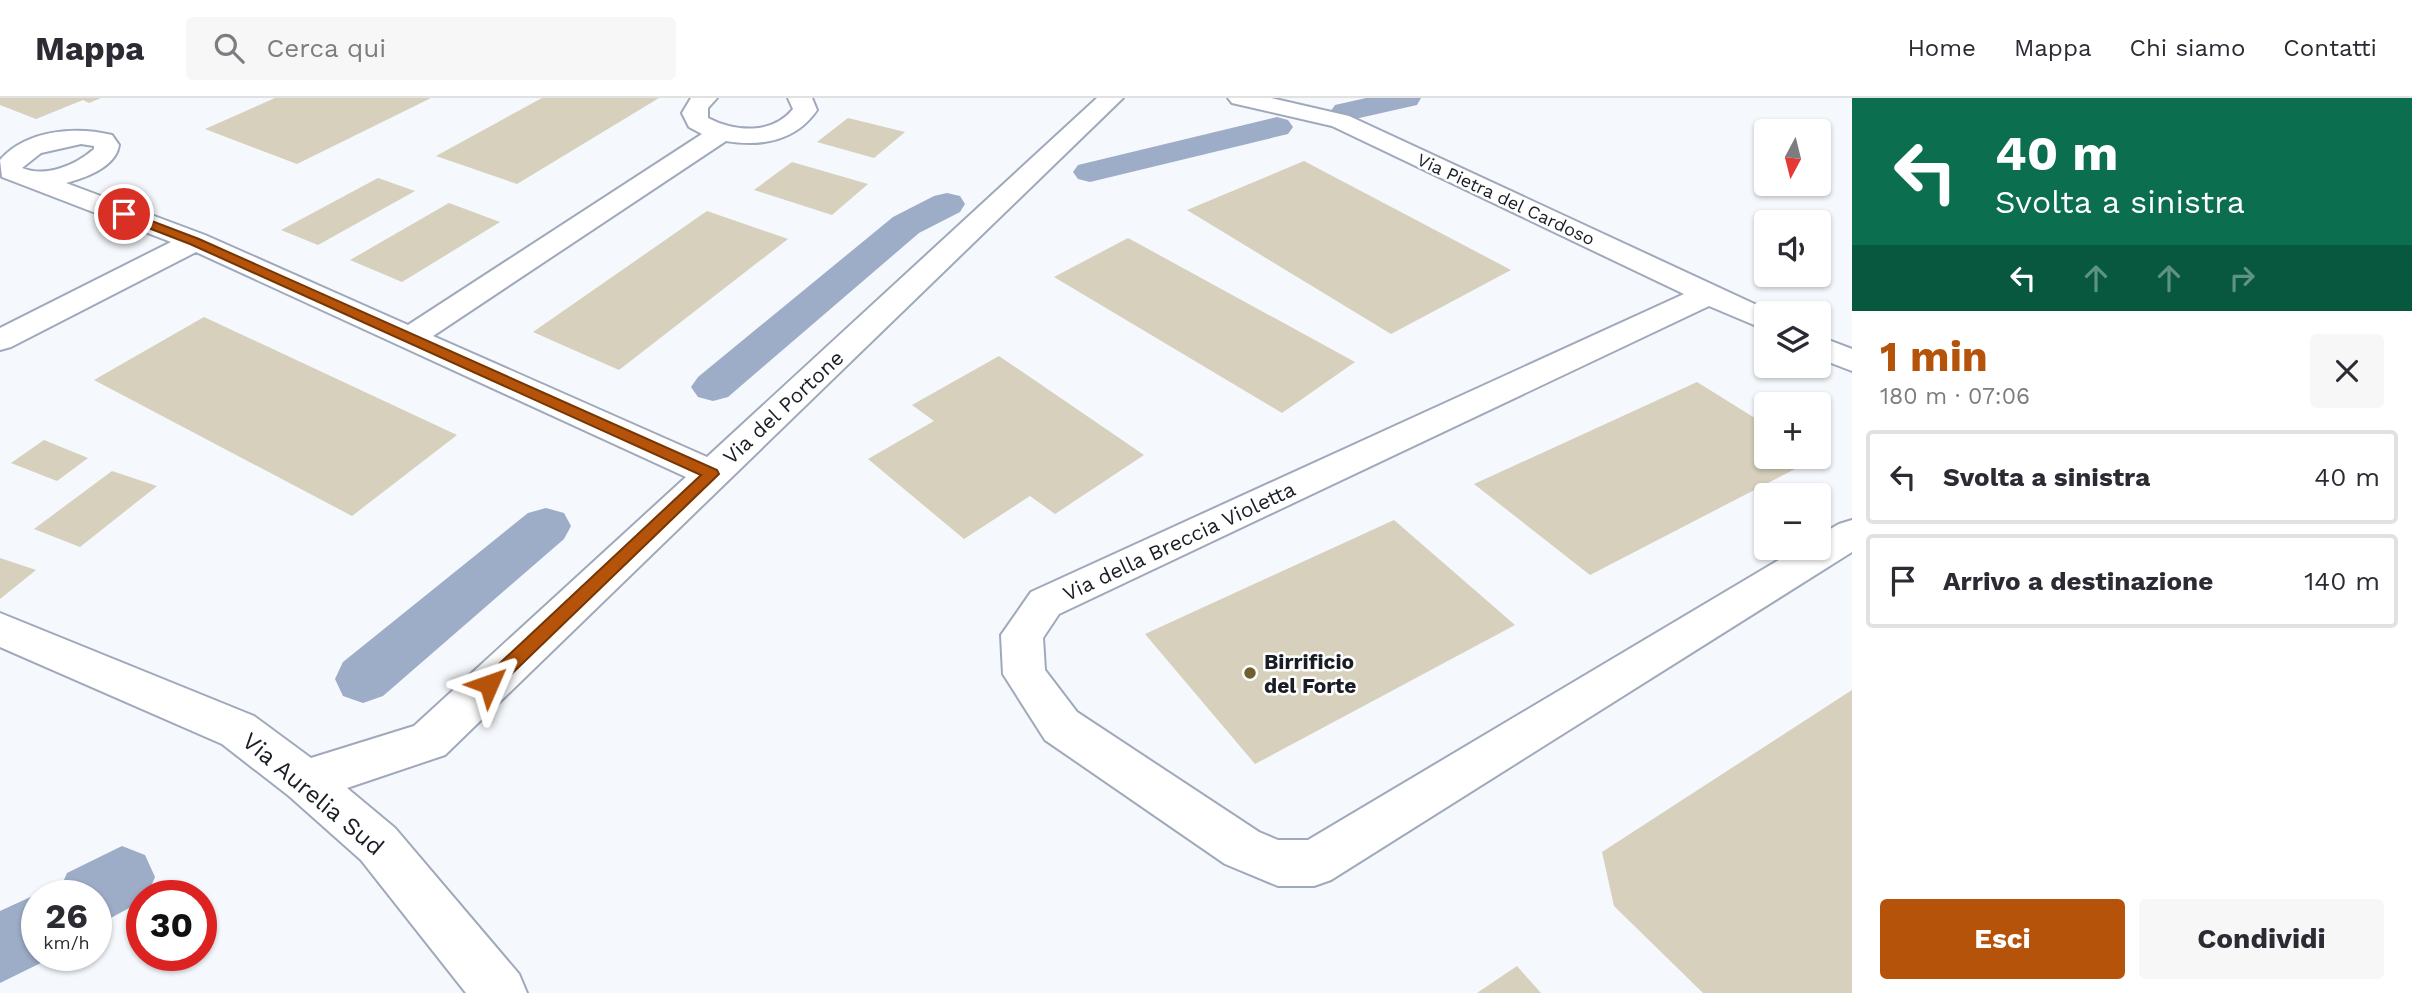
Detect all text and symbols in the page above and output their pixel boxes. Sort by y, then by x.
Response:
search box [186,17,676,80]
text: Mappa [35,29,144,68]
icon: search [210,29,248,67]
text: Cerca qui [266,33,386,63]
text: Home [1907,34,1976,62]
text: Mappa [2014,34,2092,62]
text: Chi siamo [2130,34,2245,62]
text: Contatti [2283,34,2377,62]
north arrow [1754,119,1830,196]
map controls [1754,119,1831,560]
text: 40 m [1995,124,2118,182]
icon: left [1880,126,1971,217]
street label: Via Pietra del Cardoso [1414,149,1598,249]
text: Svolta a sinistra [1995,183,2245,221]
pin [94,184,154,244]
icon: arrive [105,195,143,233]
button: sound [1754,210,1831,287]
icon: left [2004,259,2042,297]
icon: ahead [2077,259,2115,297]
icon: ahead [2150,259,2188,297]
icon: right [2223,259,2261,297]
button: layers [1754,301,1831,378]
text: 1 min [1880,332,1988,381]
button: close [2310,334,2384,408]
street label: Via del Portone [718,345,848,469]
text: 180 m · 07:06 [1880,383,2030,410]
button: + [1754,392,1831,469]
icon: left [1884,458,1922,496]
text: Svolta a sinistra [1943,462,2150,492]
text: 40 m [2314,462,2380,492]
street label: Via della Breccia Violetta [1059,476,1299,606]
button: − [1754,483,1831,560]
icon: arrive [1884,562,1922,600]
text: Arrivo a destinazione [1943,566,2213,596]
text: 140 m [2304,566,2380,596]
position arrow [452,647,526,721]
place label: Birrificio del Forte [1264,649,1356,698]
marker: Birrificio del Forte [1242,665,1258,681]
street label: Via Aurelia Sud [237,727,389,861]
speed limit sign: 30 [126,880,217,971]
text: 26 [45,895,88,937]
button: Esci [1880,899,2125,979]
button: Condividi [2139,899,2384,979]
text: km/h [43,932,90,953]

